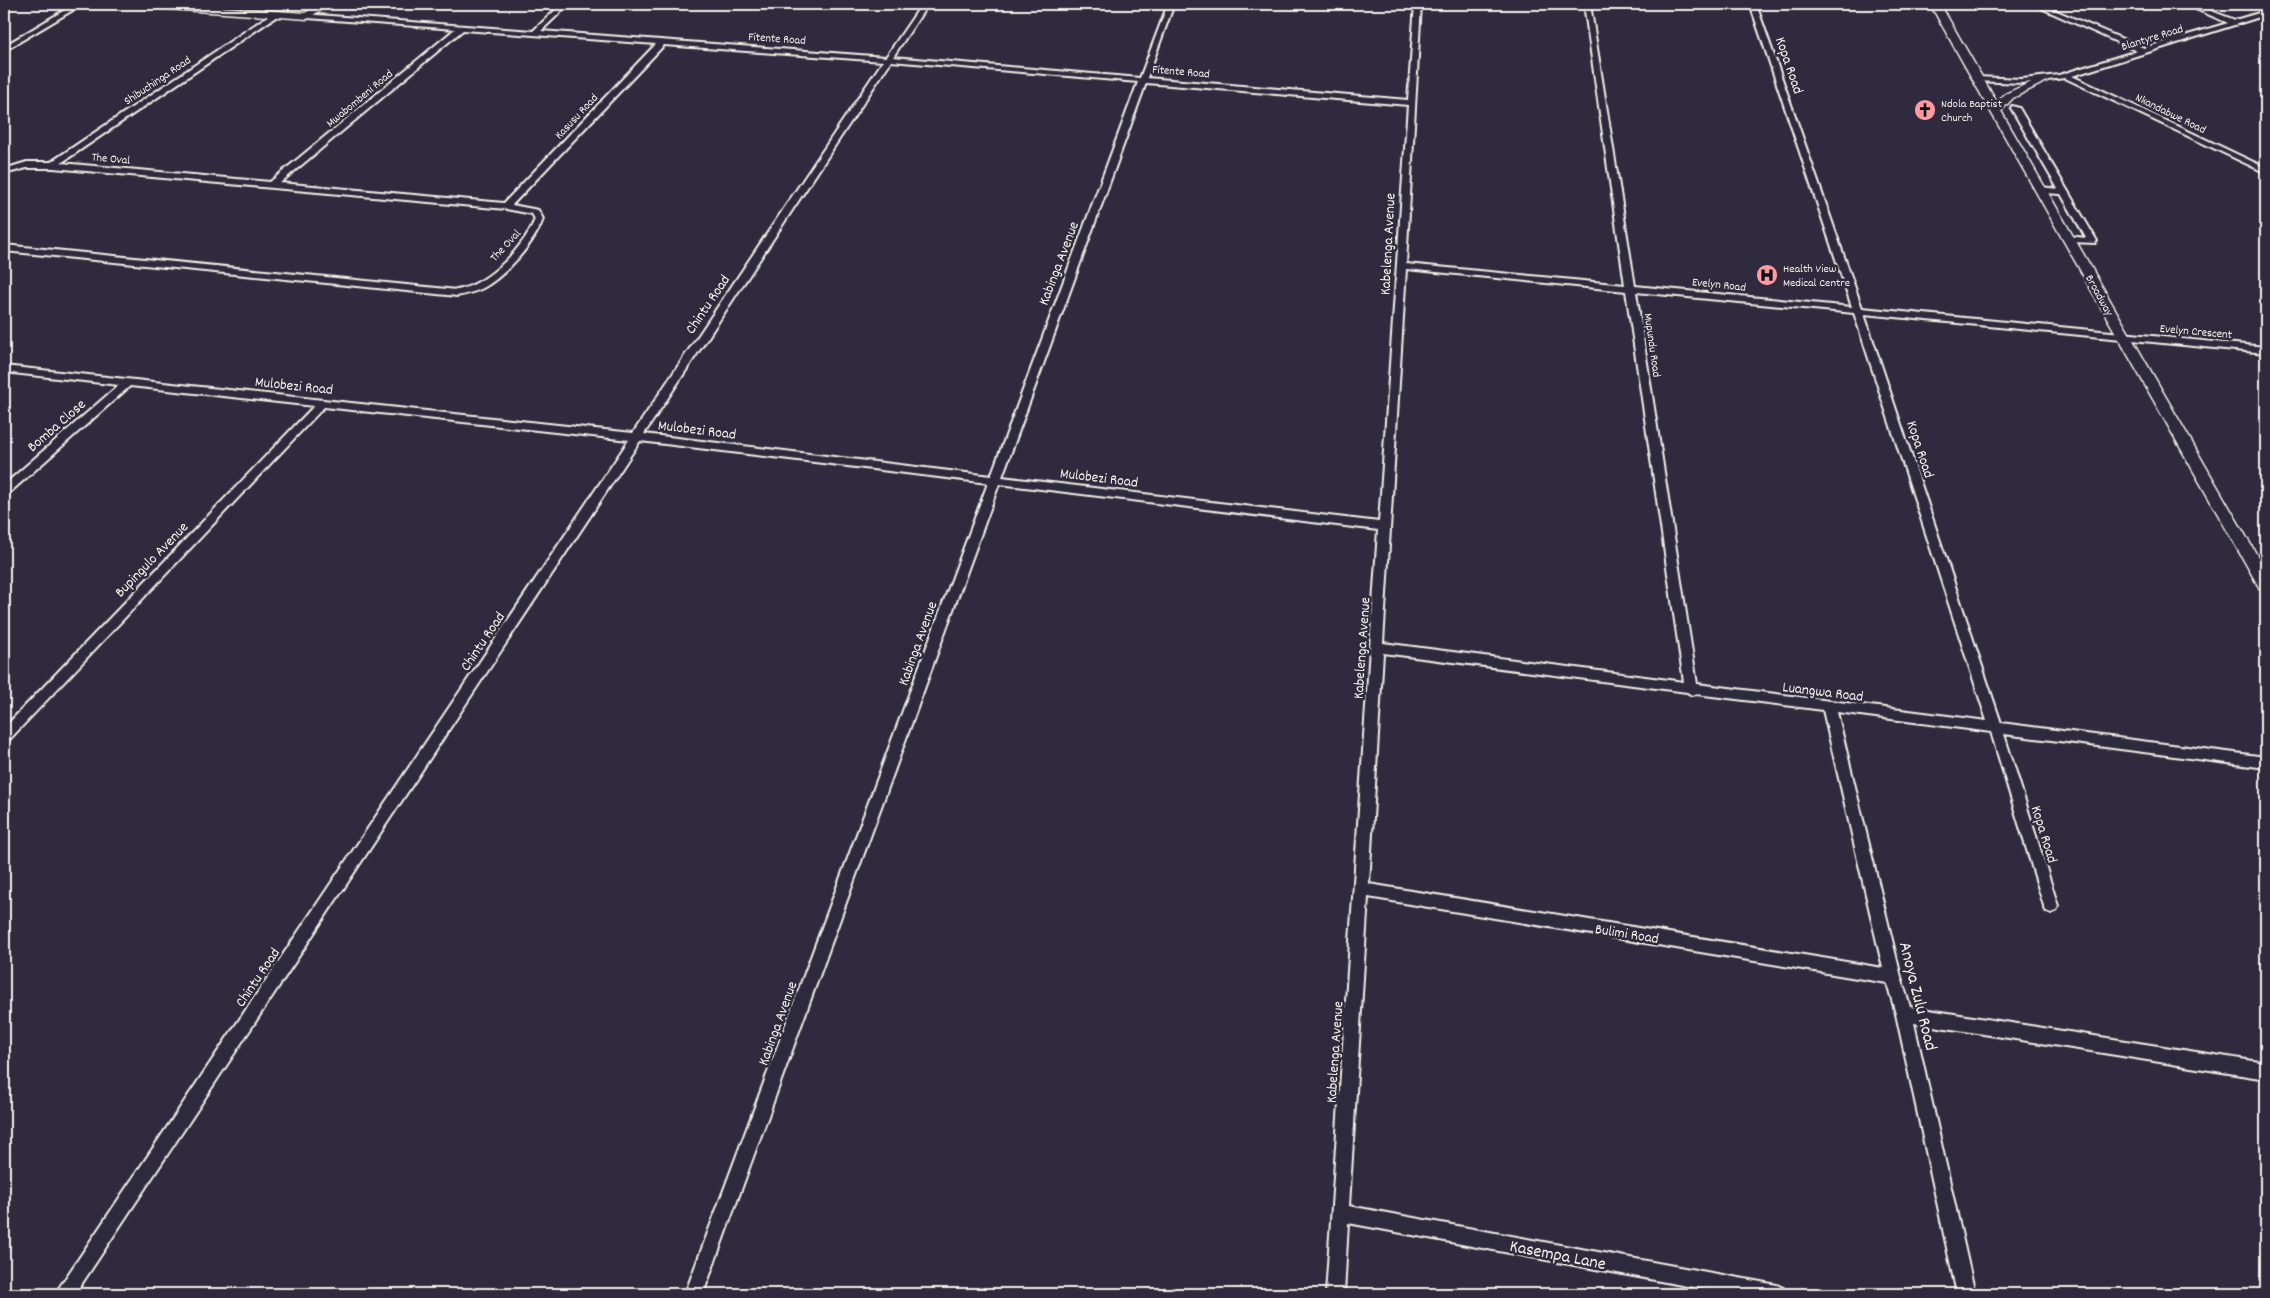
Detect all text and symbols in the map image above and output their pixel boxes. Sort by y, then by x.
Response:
street label: Blantyre Road [2119,21,2185,56]
street label: Fitente Road [748,29,806,50]
street label: Kopa Road [1768,34,1808,97]
street label: Shibuchinga Road [121,53,195,110]
street label: Fitente Road [1151,62,1210,83]
street label: Mwabombeni Road [323,66,397,132]
street label: Kasusu Road [552,90,603,144]
street label: Nkandabwe Road [2132,90,2209,139]
place label: Ndola Baptist Church [1941,96,2003,127]
church icon: Ndola Baptist Church [1913,98,1937,122]
street label: The Oval [91,149,131,170]
street label: Kabelenga Avenue [1375,192,1403,296]
street label: Kabinga Avenue [1034,218,1086,309]
street label: The Oval [487,226,526,266]
place label: Health View Medical Centre [1783,261,1850,292]
hospital icon: Health View Medical Centre [1755,263,1779,287]
street label: Chintu Road [681,271,737,339]
street label: Broadway [2080,272,2118,321]
street label: Evelyn Road [1691,274,1747,297]
street label: Mupundu Road [1639,312,1664,378]
street label: Evelyn Crescent [2159,321,2233,344]
street label: Mulobezi Road [254,372,334,402]
street label: Bomba Close [23,394,92,458]
street label: Mulobezi Road [656,415,737,447]
street label: Kopa Road [1900,418,1939,481]
street label: Mulobezi Road [1058,463,1139,495]
street label: Bupingulo Avenue [111,517,195,603]
street label: Kabelenga Avenue [1348,596,1378,700]
street label: Kabinga Avenue [893,598,944,689]
street label: Chintu Road [456,608,512,676]
street label: Luangwa Road [1781,677,1864,709]
street label: Kopa Road [2024,803,2062,866]
street label: Bulimi Road [1593,919,1660,951]
street label: Anoya Zulu Road [1891,939,1942,1054]
street label: Chintu Road [231,944,287,1012]
street label: Kabinga Avenue [753,978,804,1069]
street label: Kabelenga Avenue [1321,1000,1351,1104]
street label: Kasempa Lane [1507,1235,1608,1278]

